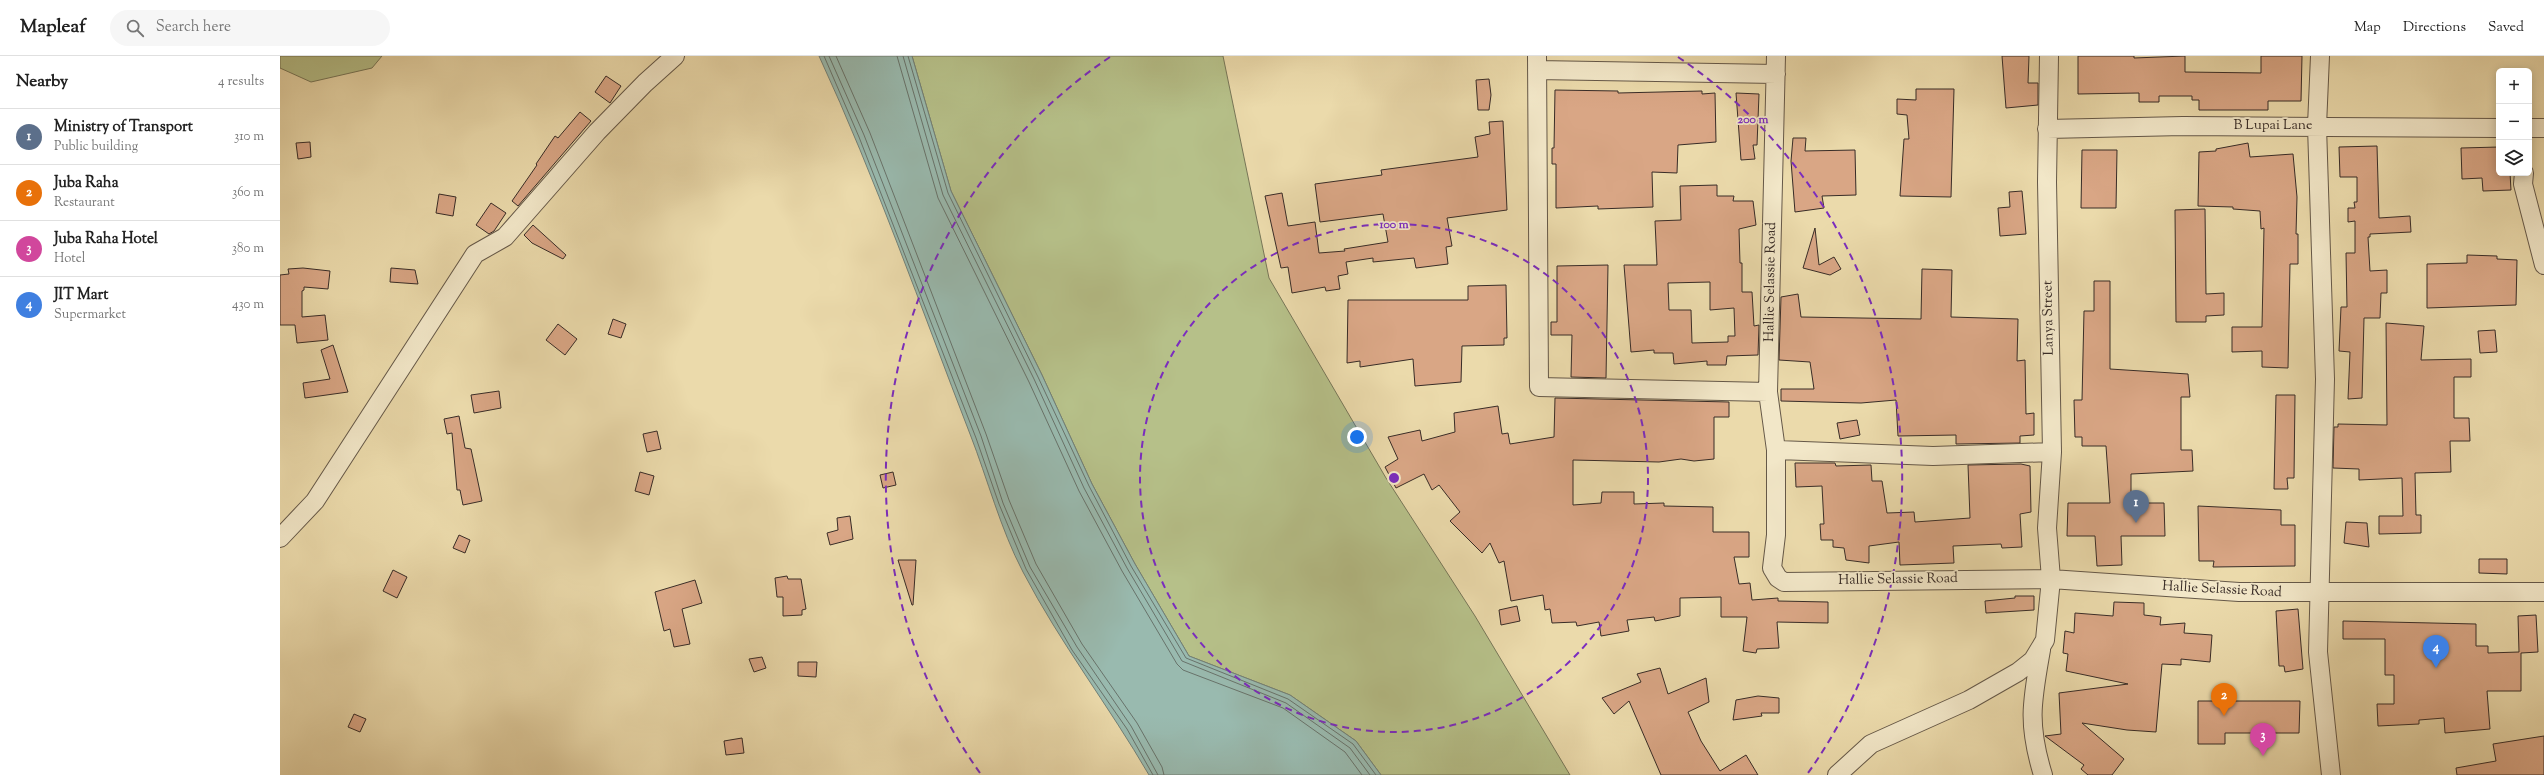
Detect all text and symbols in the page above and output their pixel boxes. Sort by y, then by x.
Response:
search box [110,10,390,46]
text: Mapleaf [20,14,86,41]
icon: search [124,17,146,39]
text: Search here [156,17,231,38]
text: Map [2354,18,2381,38]
text: Directions [2403,18,2466,38]
text: Saved [2488,18,2524,38]
map controls [2496,68,2532,176]
button: + [2496,68,2532,104]
text: Nearby [16,70,68,94]
text: 4 results [218,73,264,91]
button: − [2496,104,2532,140]
text: 200 m [1738,111,1768,129]
street label: B Lupai Lane [2233,116,2313,136]
text: Ministry of Transport [54,117,193,138]
text: 1 [27,128,31,146]
text: 310 m [234,128,264,146]
text: Public building [54,138,138,156]
button: layers [2496,140,2532,176]
text: Juba Raha [54,173,119,194]
text: 2 [26,184,32,202]
text: 360 m [232,184,264,202]
text: Restaurant [54,194,115,212]
text: 100 m [1378,216,1409,234]
street label: Hallie Selassie Road [1760,222,1782,342]
text: Juba Raha Hotel [54,229,158,250]
text: 3 [26,240,32,258]
text: 380 m [232,240,264,258]
text: Hotel [54,250,85,268]
street label: Lanya Street [2038,280,2060,356]
text: JIT Mart [54,285,108,306]
text: 4 [26,296,32,314]
text: 430 m [232,296,264,314]
text: Supermarket [54,306,126,324]
your location [1347,427,1367,447]
centre of rings [1387,471,1401,485]
pin: 1 [2123,490,2149,523]
street label: Hallie Selassie Road [1838,569,1958,591]
street label: Hallie Selassie Road [2162,577,2282,603]
pin: 4 [2423,635,2449,668]
pin: 2 [2211,683,2237,716]
pin: 3 [2250,723,2276,756]

